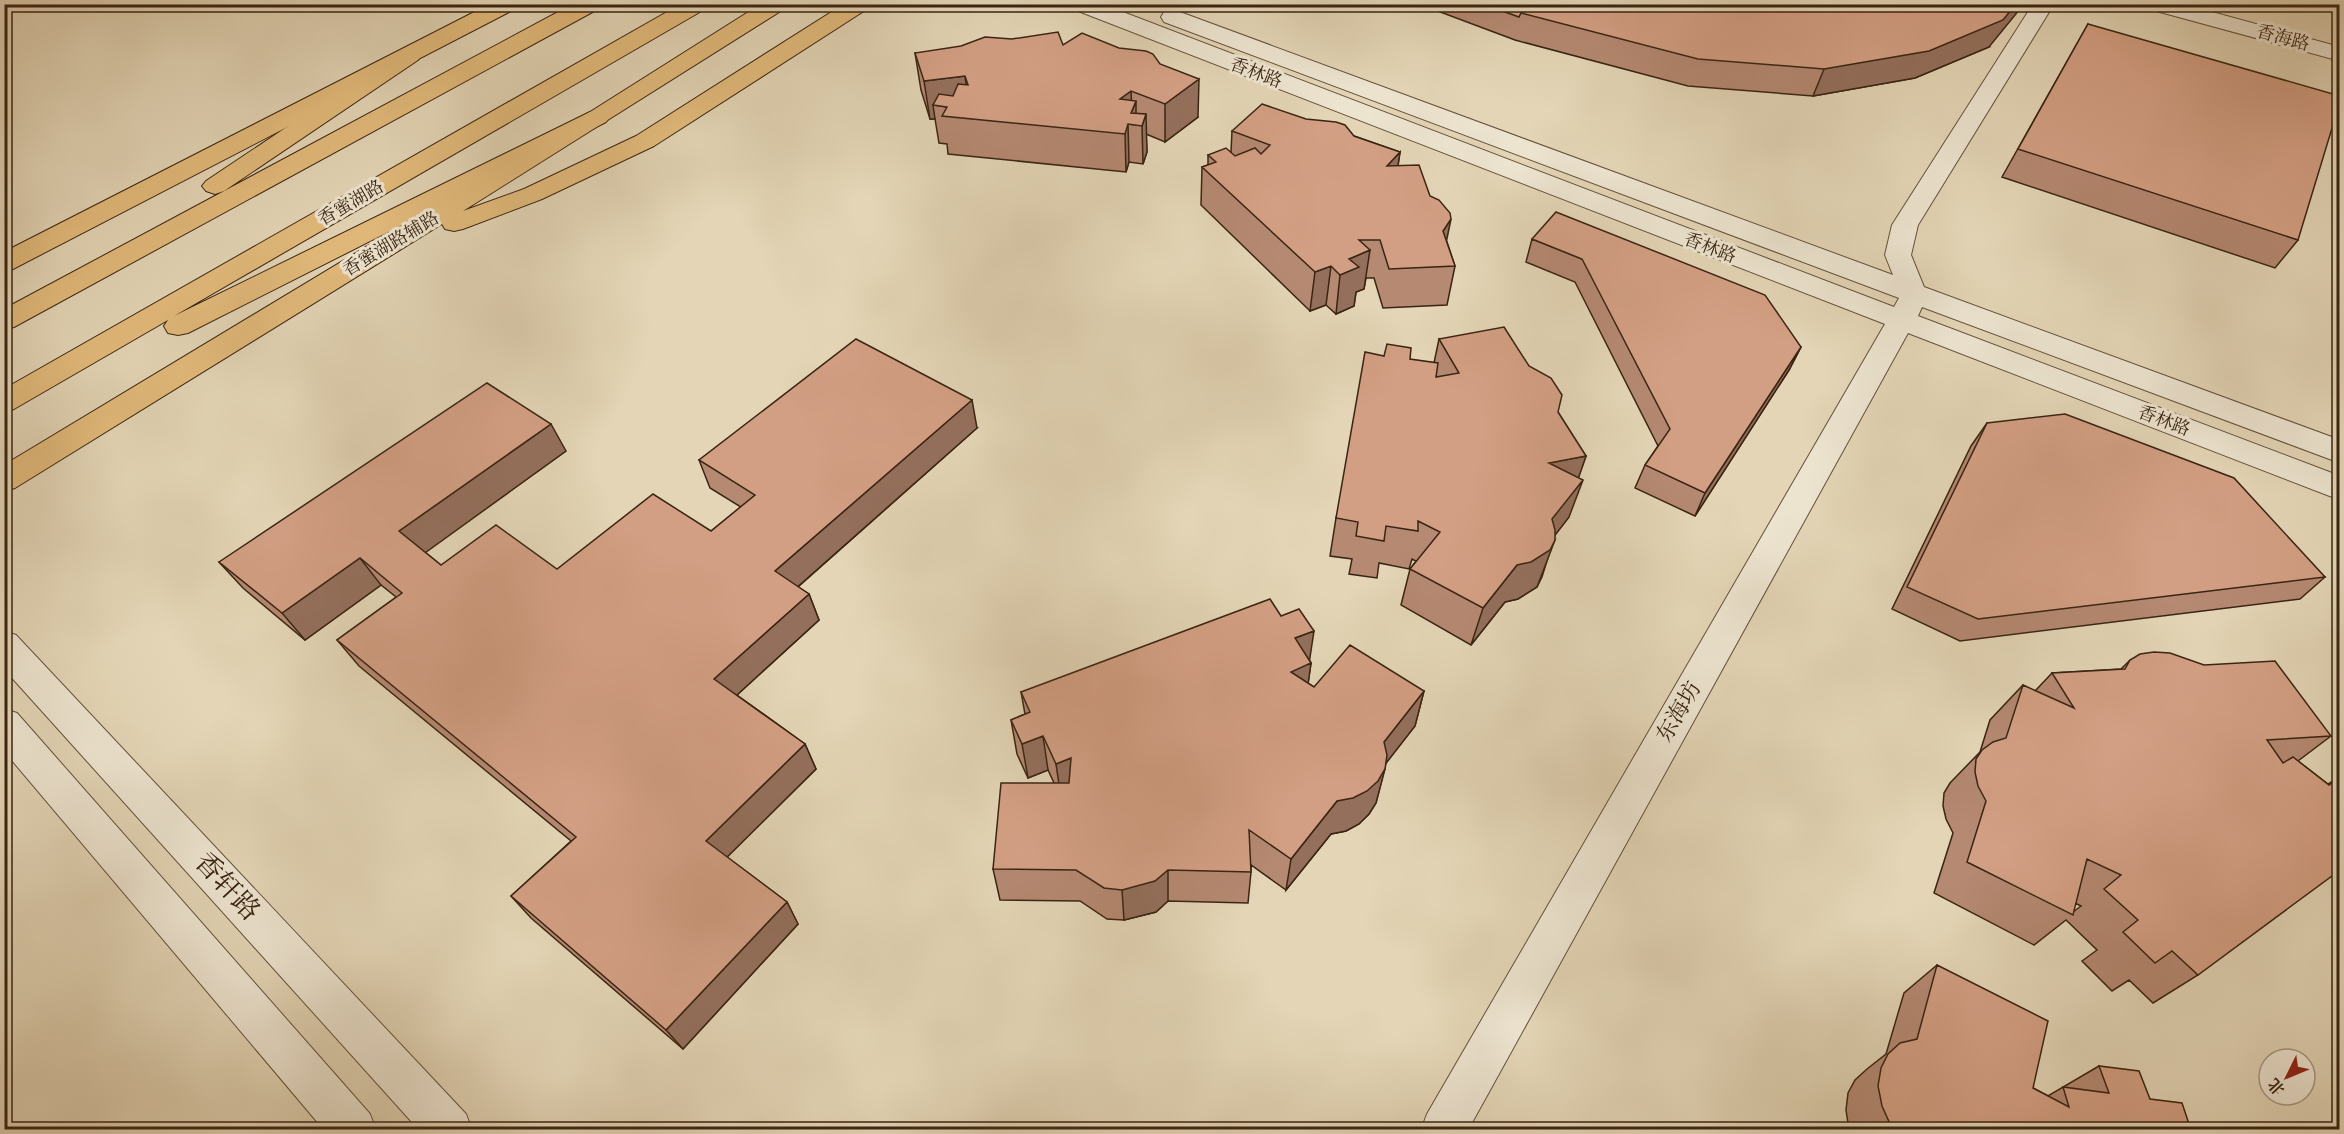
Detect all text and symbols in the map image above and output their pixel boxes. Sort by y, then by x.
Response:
street label: 香海路 [2254,20,2312,56]
street label: 香林路 [1227,53,1285,93]
street label: 香蜜湖路 [314,175,388,231]
street label: 香蜜湖路辅路 [339,206,443,282]
street label: 香林路 [1681,228,1739,268]
street label: 香林路 [2135,401,2193,441]
street label: 东海坊 [1651,677,1707,747]
street label: 香轩路 [187,846,267,928]
north arrow [2257,1047,2317,1107]
text: 北 [2264,1074,2290,1099]

